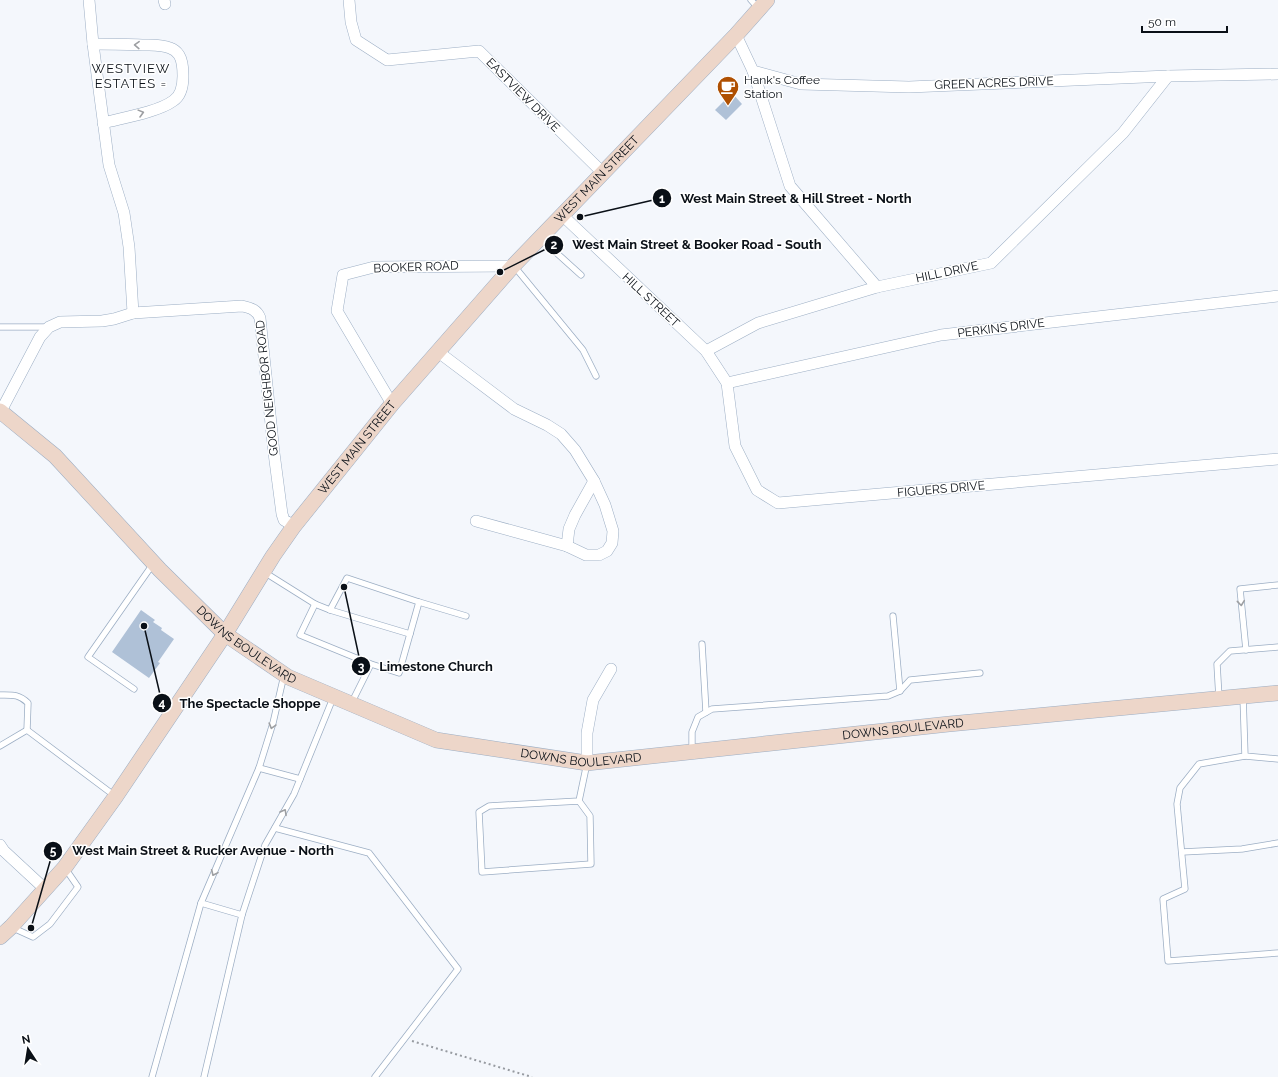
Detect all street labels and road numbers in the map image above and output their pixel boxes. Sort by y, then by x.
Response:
street label: EASTVIEW DRIVE [483,55,563,135]
street label: GREEN ACRES DRIVE [934,74,1054,92]
street label: WEST MAIN STREET [552,132,642,226]
street label: BOOKER ROAD [373,259,459,275]
street label: HILL DRIVE [915,259,979,285]
street label: HILL STREET [620,270,683,330]
street label: PERKINS DRIVE [957,316,1045,340]
street label: GOOD NEIGHBOR ROAD [253,319,281,457]
street label: WEST MAIN STREET [315,398,399,497]
street label: FIGUERS DRIVE [897,478,985,500]
street label: DOWNS BOULEVARD [194,603,299,687]
street label: DOWNS BOULEVARD [842,716,965,742]
street label: DOWNS BOULEVARD [520,746,643,770]

